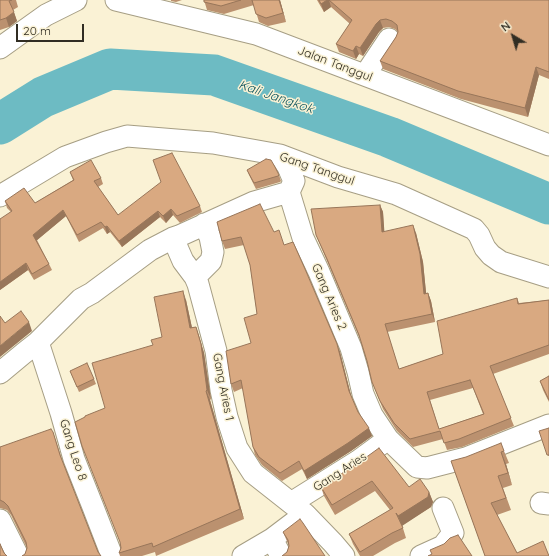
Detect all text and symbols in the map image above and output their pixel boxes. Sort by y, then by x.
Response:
scale bar [18,16,86,42]
north arrow [493,16,533,56]
text: N [498,19,513,35]
text: 20 m [23,23,51,38]
street label: Jalan Tanggul [295,43,375,85]
water label: Kali Jangkok [236,77,316,117]
street label: Gang Tanggul [278,149,356,189]
street label: Gang Aries 2 [309,262,349,332]
street label: Gang Aries 1 [209,352,237,422]
street label: Gang Leo 8 [56,418,90,482]
street label: Gang Aries [311,449,369,495]

